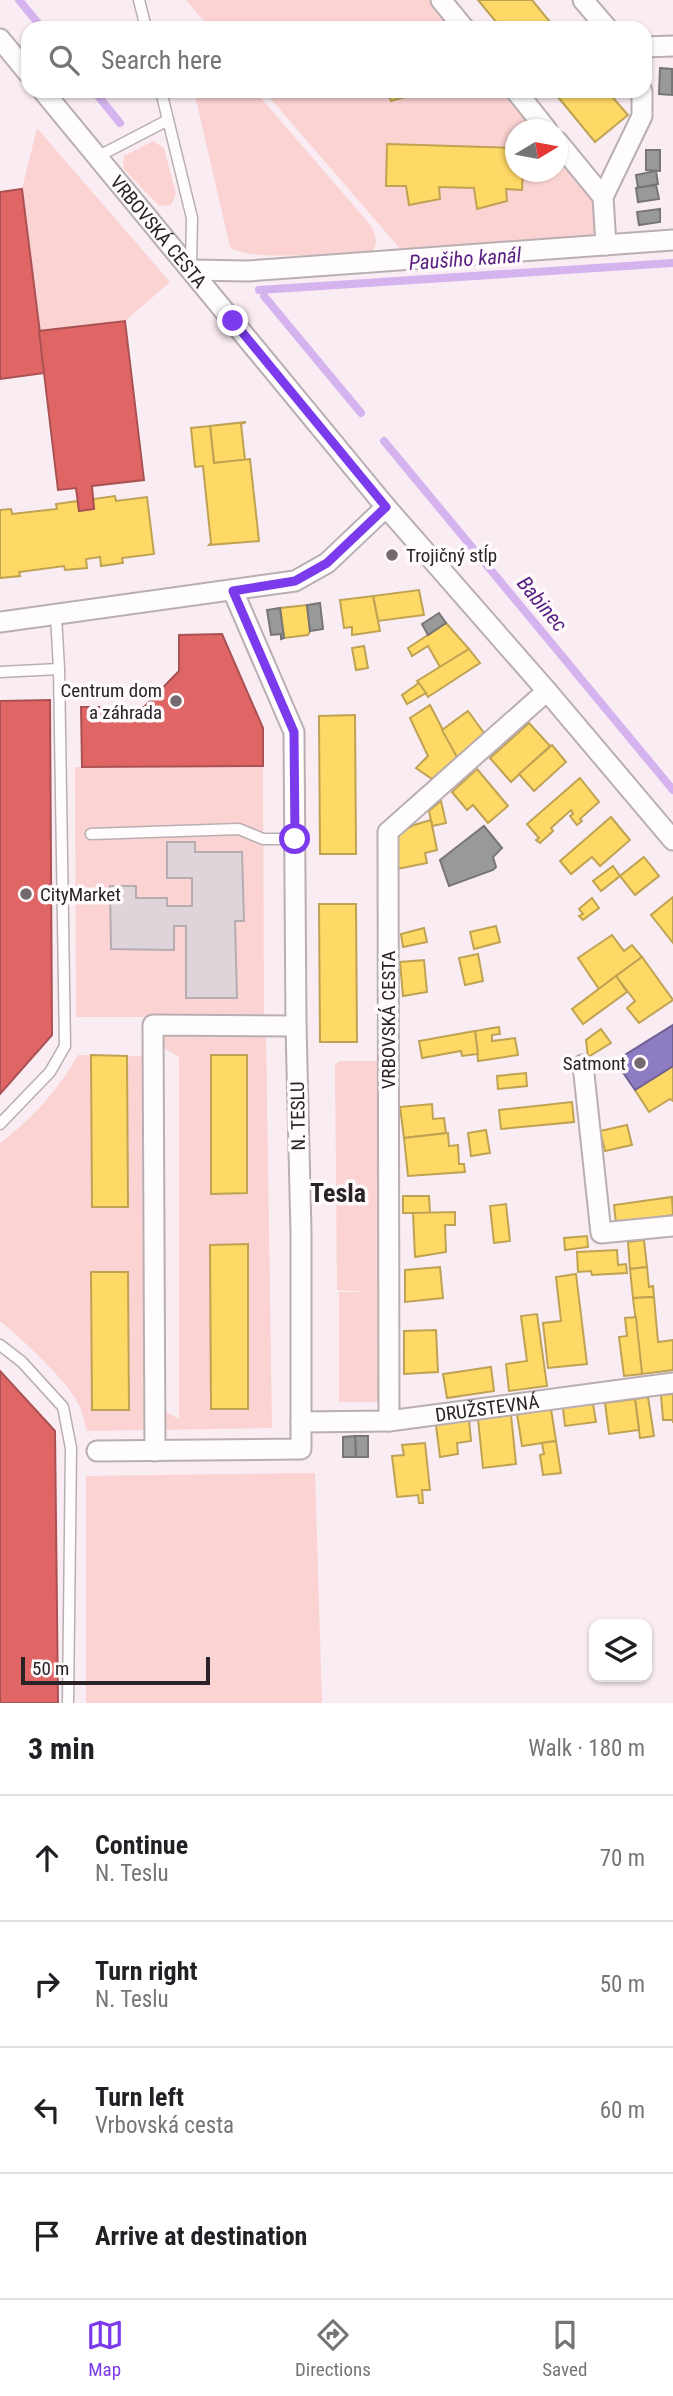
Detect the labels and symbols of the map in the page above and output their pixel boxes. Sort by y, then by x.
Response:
north arrow [505,119,568,182]
street label: VRBOVSKÁ CESTA [106,171,212,292]
water label: Paušiho kanál [408,243,522,275]
route end [217,305,248,336]
place label: Trojičný stĺp [406,544,497,567]
marker: Trojičný stĺp [384,547,400,563]
water label: Babinec [512,572,572,636]
place label: Centrum dom a záhrada [61,679,162,724]
marker: Centrum dom a záhrada [168,693,184,709]
route start [279,823,310,854]
place label: CityMarket [40,883,121,906]
marker: CityMarket [18,886,34,902]
street label: VRBOVSKÁ CESTA [377,951,400,1089]
place label: Satmont [563,1052,626,1075]
marker: Satmont [632,1055,648,1071]
street label: N. TESLU [286,1081,310,1151]
district label: Tesla [310,1178,366,1208]
street label: DRUŽSTEVNÁ [434,1390,540,1426]
scale bar [21,1654,210,1686]

